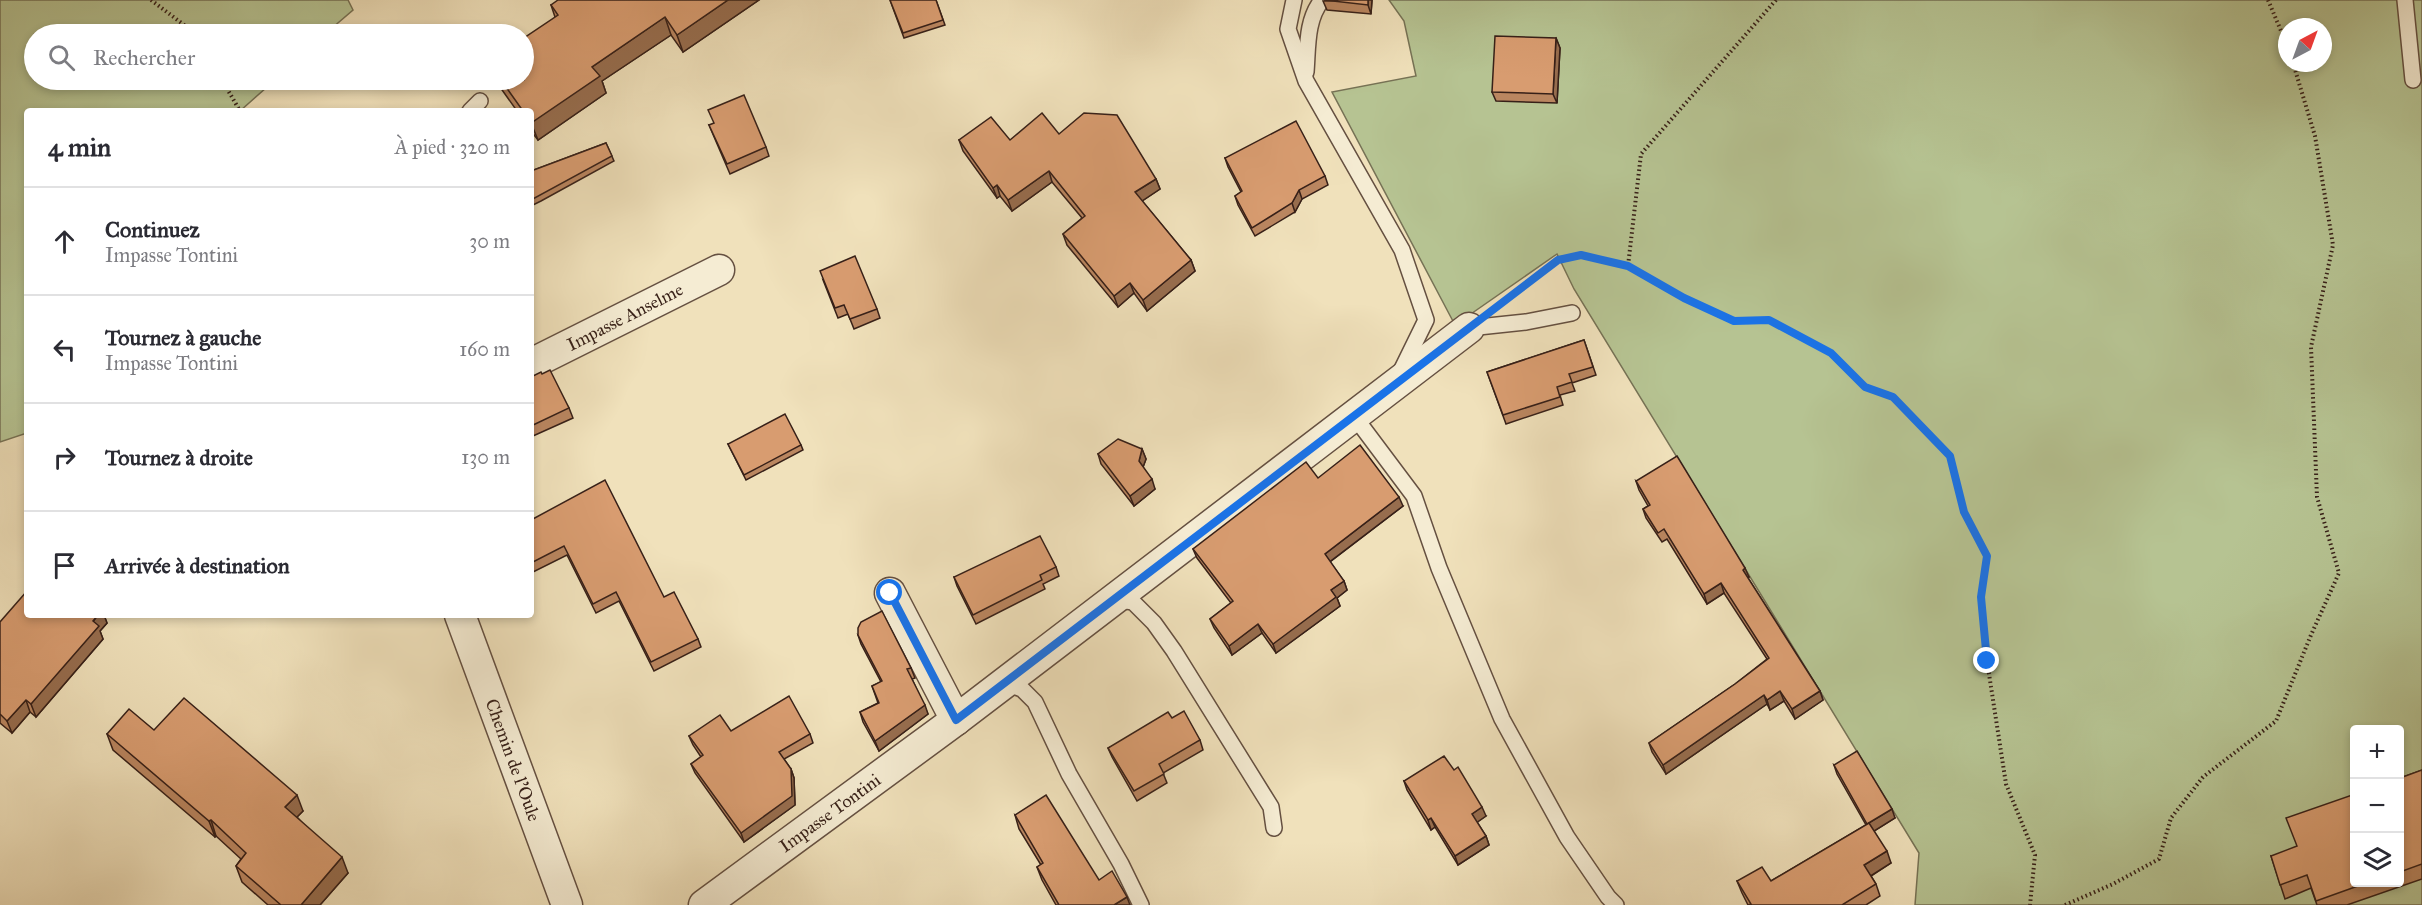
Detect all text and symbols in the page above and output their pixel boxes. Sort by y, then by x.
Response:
north arrow [2278,18,2332,72]
search box [24,24,534,90]
icon: search [45,41,78,74]
text: Rechercher [93,44,195,71]
text: 4 min [48,131,111,163]
text: À pied · 320 m [395,135,510,159]
text: Continuez [105,216,200,243]
icon: ahead [48,225,81,258]
text: 30 m [469,229,510,253]
text: Impasse Tontini [105,243,238,267]
street label: Impasse Anselme [563,278,687,356]
text: Tournez à gauche [105,324,261,351]
icon: left [48,333,81,366]
text: 160 m [459,337,510,361]
text: Impasse Tontini [105,351,238,375]
icon: right [48,441,81,474]
text: Tournez à droite [105,444,253,471]
text: 130 m [461,445,510,469]
icon: arrive [48,549,81,582]
text: Arrivée à destination [105,552,290,579]
route start [876,579,902,605]
route end [1973,647,1999,673]
street label: Chemin de l'Oule [481,696,545,824]
map controls [2350,725,2404,887]
button: + [2350,725,2404,779]
street label: Impasse Tontini [775,769,885,857]
button: − [2350,779,2404,833]
button: layers [2350,833,2404,887]

